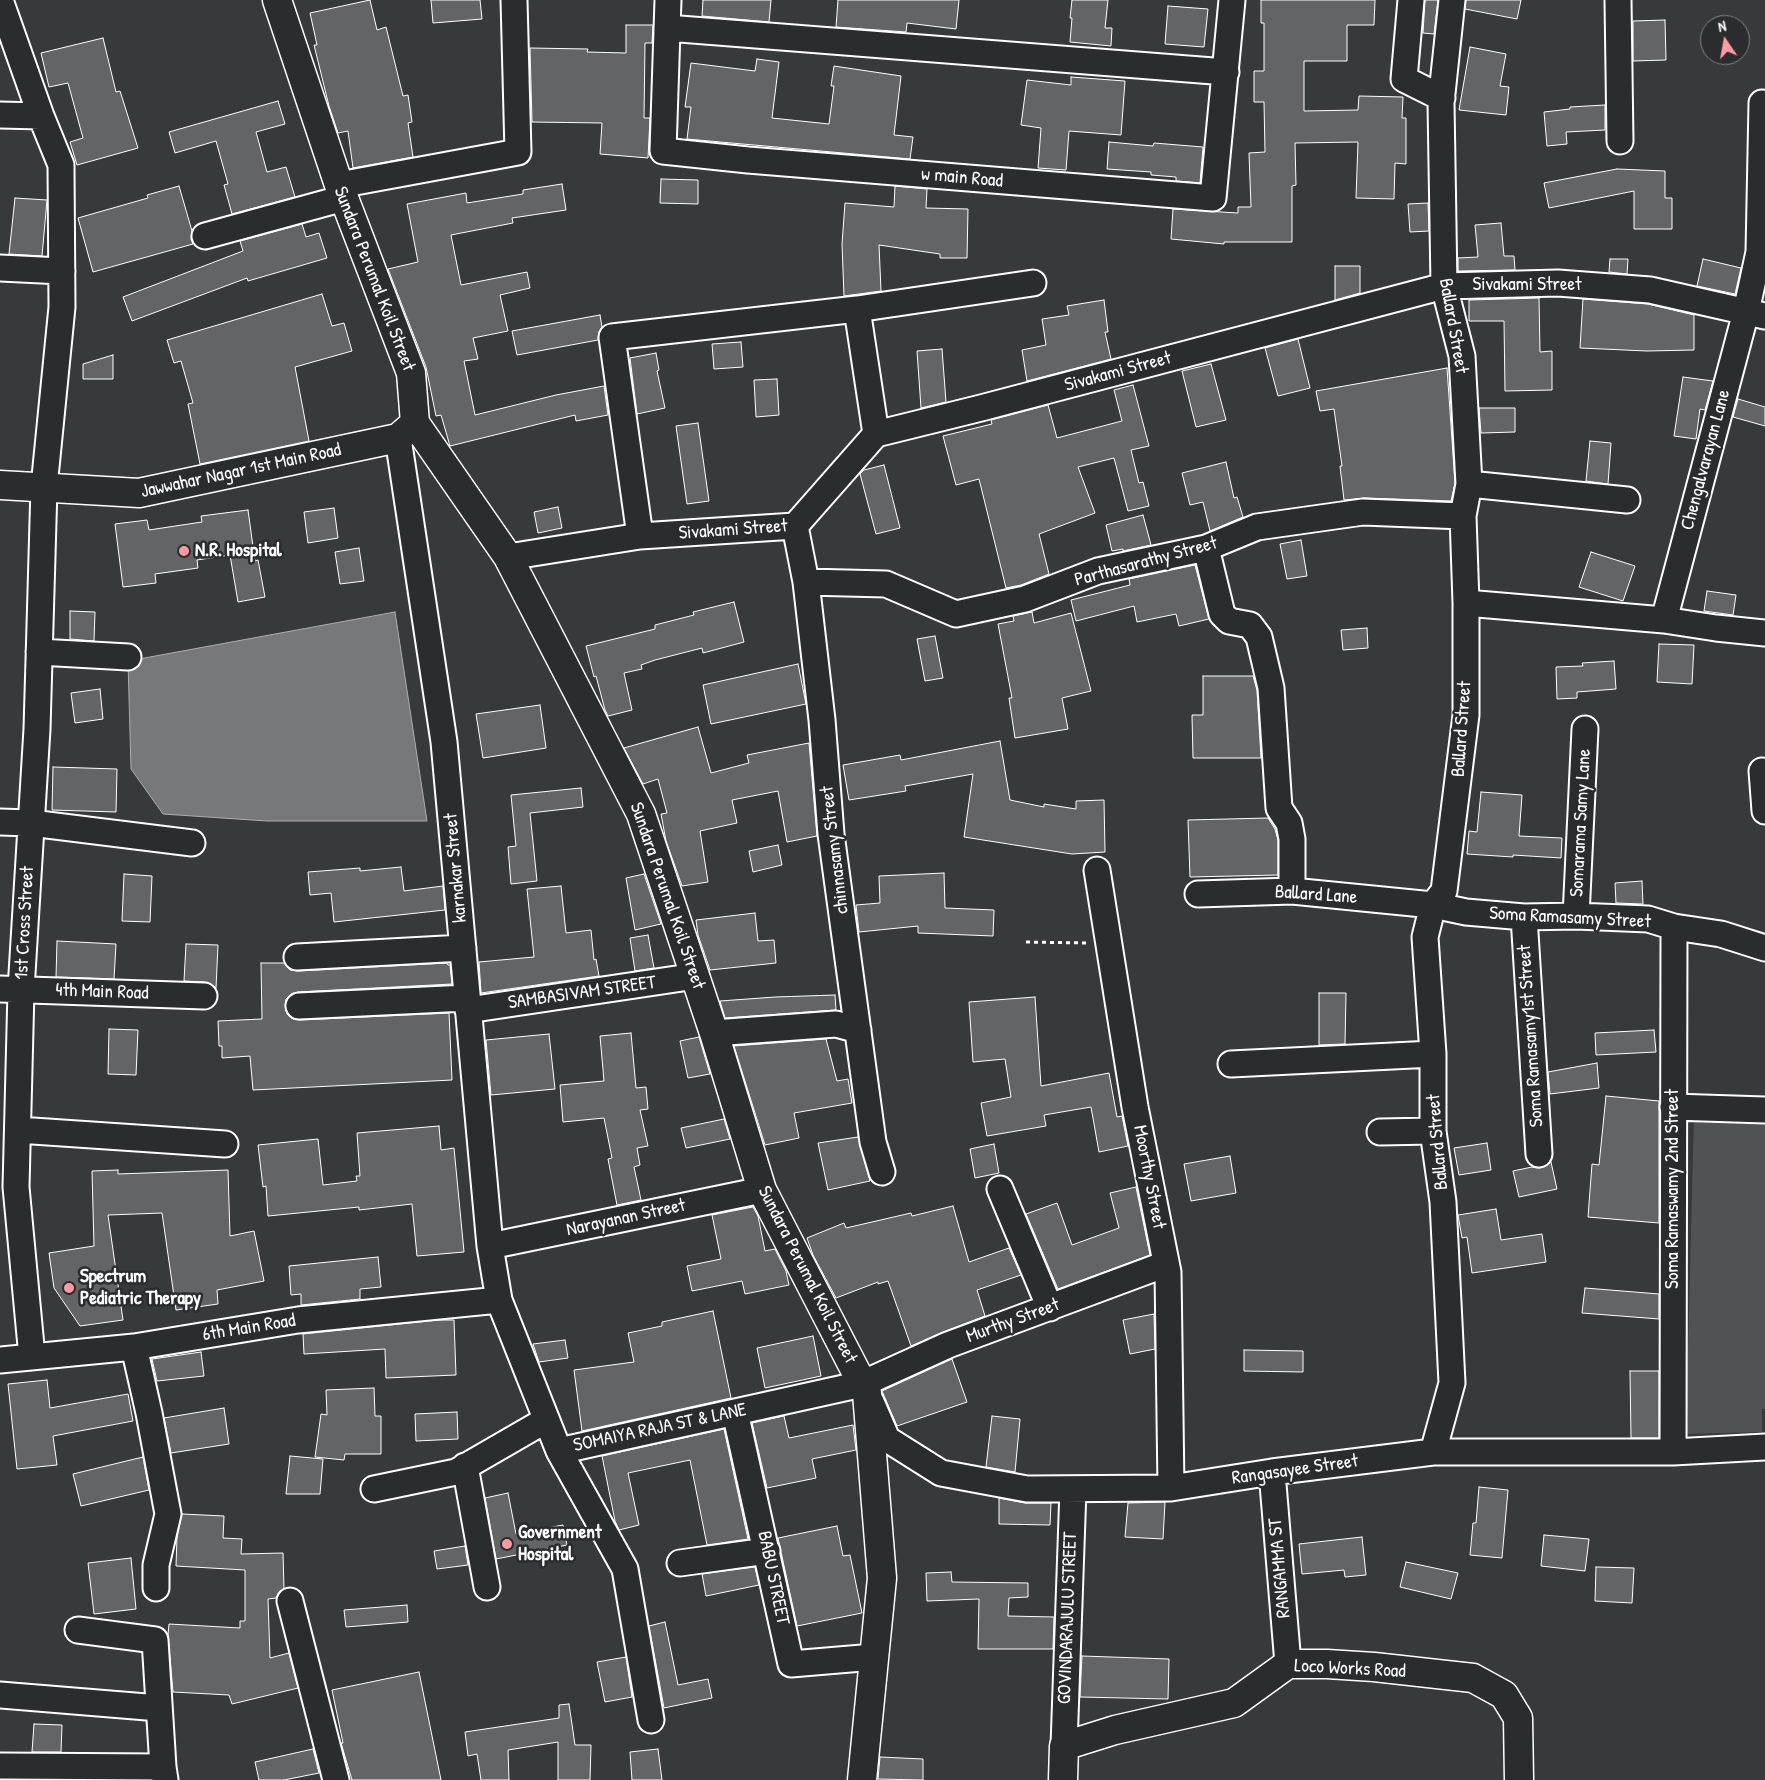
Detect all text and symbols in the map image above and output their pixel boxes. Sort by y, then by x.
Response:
north arrow [1700,15,1750,65]
text: N [1716,16,1728,36]
street label: w main Road [920,163,1004,193]
street label: Sundara Perumal Koil Street [328,184,420,374]
street label: Sivakami Street [1472,274,1582,296]
street label: Ballard Street [1433,277,1473,375]
street label: Sivakami Street [1062,347,1174,397]
street label: Chengalvarayan Lane [1676,387,1736,533]
street label: Jawwahar Nagar 1st Main Road [139,439,343,503]
street label: Sivakami Street [678,515,788,545]
street label: Parthasarathy Street [1072,532,1220,592]
place label: N.R. Hospital [195,540,282,562]
marker: N.R. Hospital [177,544,191,558]
street label: Ballard Street [1447,680,1477,778]
street label: Somarama Samy Lane [1566,748,1596,898]
street label: chinnasamy Street [816,785,854,915]
street label: Sundara Perumal Koil Street [624,800,710,992]
street label: karnakar Street [440,812,472,924]
street label: 1st Cross Street [11,866,39,980]
street label: Ballard Lane [1274,881,1358,909]
street label: Soma Ramasamy Street [1489,902,1651,934]
street label: Soma Ramasamy1st Street [1513,944,1549,1128]
street label: SAMBASIVAM STREET [507,971,657,1015]
street label: 4th Main Road [55,979,149,1005]
street label: Soma Ramaswamy 2nd Street [1662,1089,1684,1289]
street label: Ballard Street [1422,1093,1454,1191]
street label: Moorthy Street [1128,1123,1170,1231]
street label: Sundara Perumal Koil Street [752,1183,862,1367]
street label: Narayanan Street [564,1194,688,1242]
place label: Spectrum Pediatric Therapy [80,1266,201,1310]
marker: Spectrum Pediatric Therapy [62,1281,76,1295]
street label: Murthy Street [963,1294,1063,1348]
street label: 6th Main Road [201,1309,297,1347]
street label: SOMAIYA RAJA ST & LANE [571,1399,749,1457]
street label: Rangasayee Street [1230,1450,1360,1490]
street label: RANGAMMA ST [1264,1517,1296,1619]
place label: Government Hospital [518,1522,601,1566]
street label: BABU STREET [752,1529,794,1627]
street label: GOVINDARAJULU STREET [1054,1531,1082,1705]
marker: Government Hospital [500,1537,514,1551]
street label: Loco Works Road [1294,1655,1406,1683]

